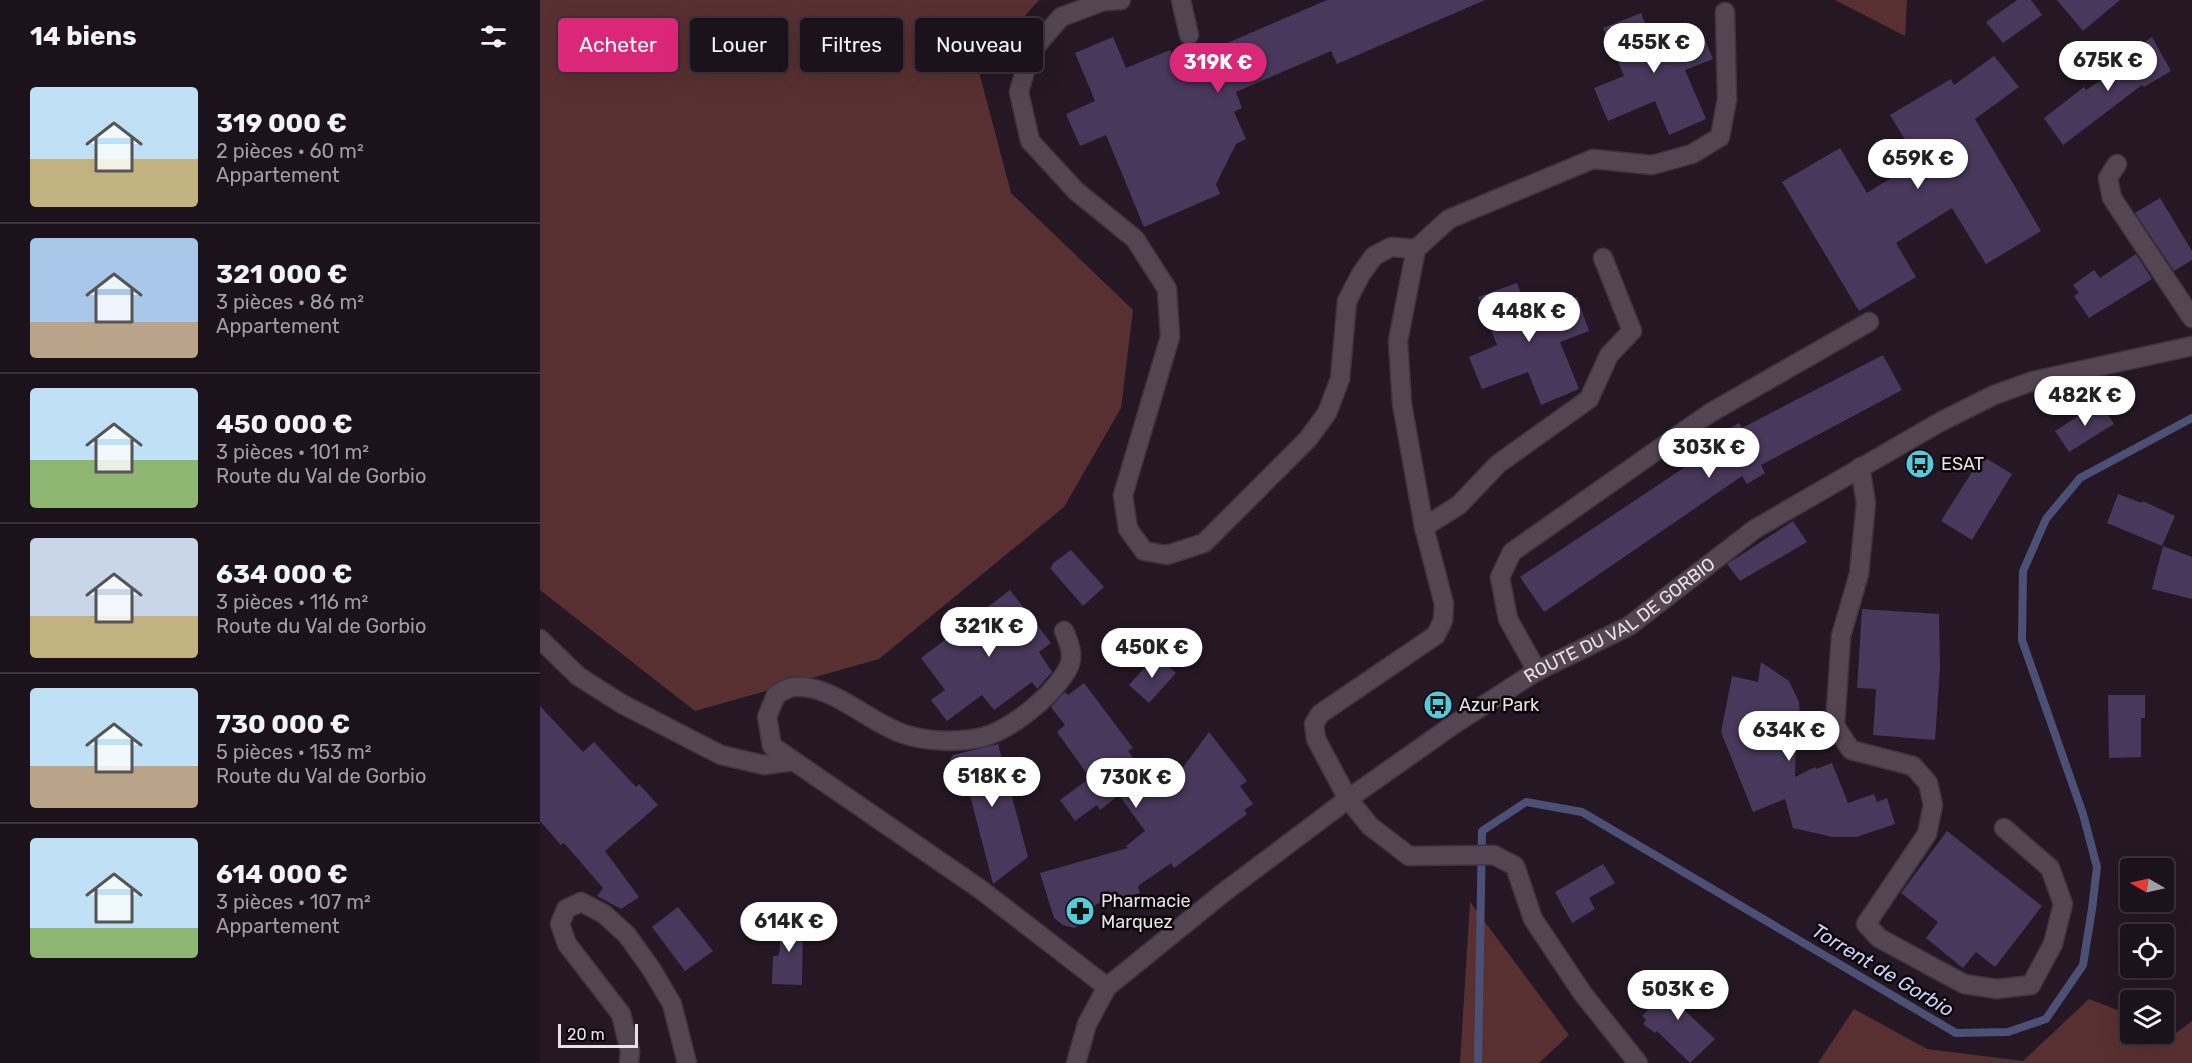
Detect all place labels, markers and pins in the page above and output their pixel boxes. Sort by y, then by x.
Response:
pin: 455K € [1605,23,1703,74]
pin: 675K € [2059,41,2157,92]
pin: 319K € [1169,43,1267,94]
pin: 659K € [1869,139,1967,190]
pin: 448K € [1480,292,1578,343]
pin: 482K € [2036,376,2134,427]
pin: 303K € [1660,428,1758,479]
bus stop icon: ESAT [1904,448,1936,480]
place label: ESAT [1941,453,1984,475]
pin: 321K € [940,607,1038,658]
pin: 450K € [1103,628,1201,679]
bus stop icon: Azur Park [1422,689,1454,721]
place label: Azur Park [1459,694,1540,716]
pin: 634K € [1740,711,1838,762]
pin: 518K € [943,757,1041,808]
pin: 730K € [1087,758,1185,809]
place label: Pharmacie Marquez [1101,890,1191,933]
pharmacy icon: Pharmacie Marquez [1064,895,1096,927]
pin: 614K € [740,902,838,953]
pin: 503K € [1629,970,1727,1021]

